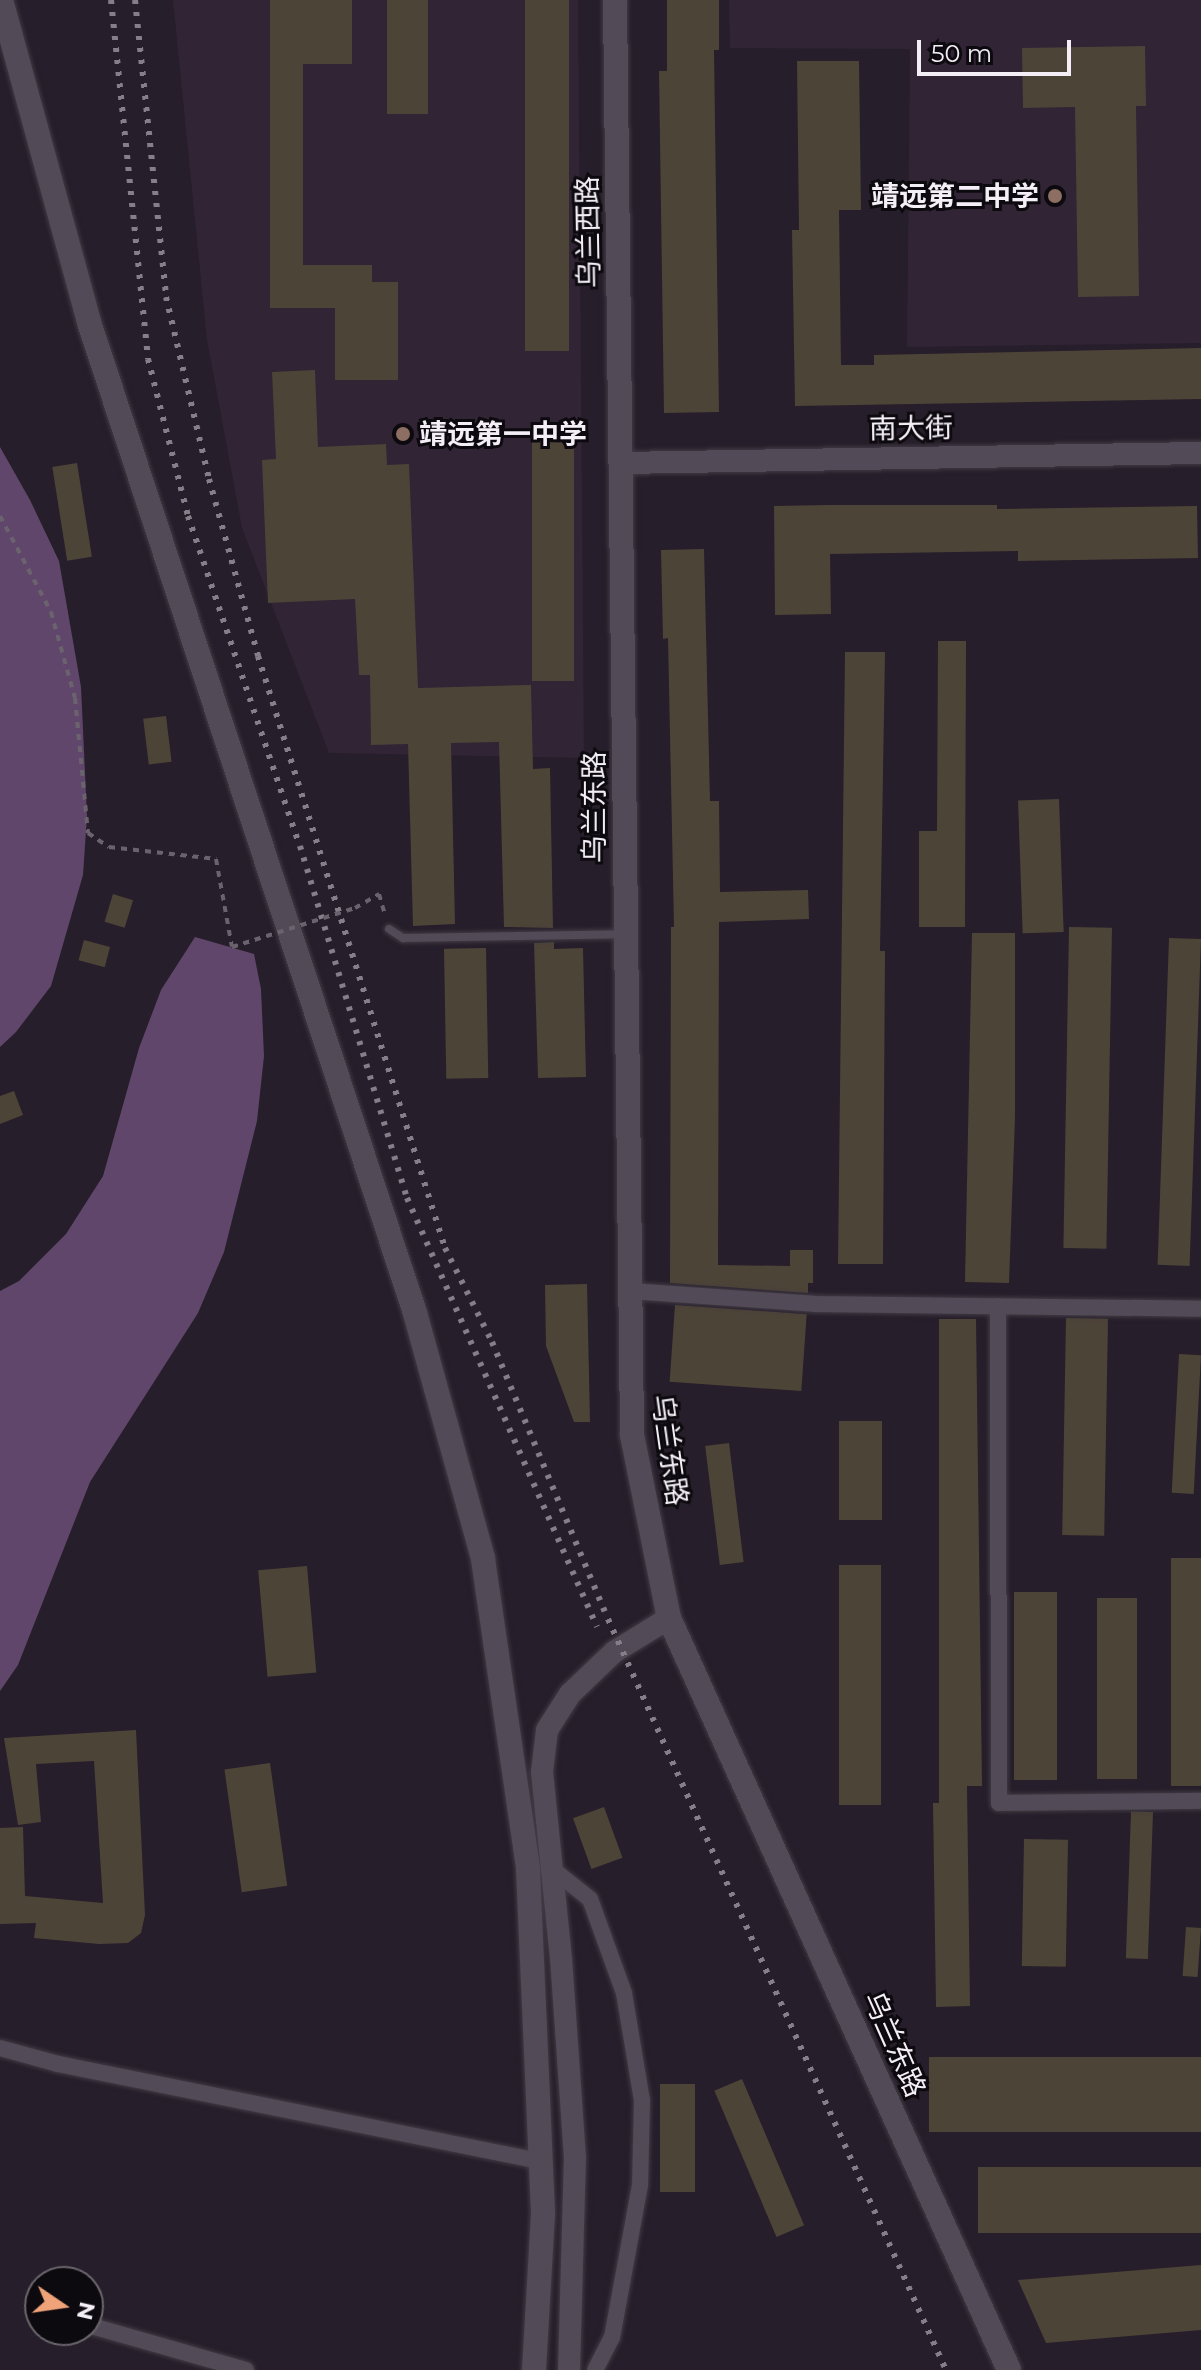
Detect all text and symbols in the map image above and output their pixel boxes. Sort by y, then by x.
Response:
scale bar [921,24,1075,74]
text: 50 m [931,39,992,68]
street label: 乌兰西路 [570,176,606,288]
place label: 靖远第二中学 [871,179,1039,213]
marker: 靖远第二中学 [1046,187,1064,205]
street label: 南大街 [869,410,953,446]
place label: 靖远第一中学 [419,417,587,451]
marker: 靖远第一中学 [394,425,412,443]
street label: 乌兰东路 [577,751,611,863]
street label: 乌兰东路 [646,1392,694,1508]
street label: 乌兰东路 [857,1986,933,2102]
north arrow [24,2266,104,2346]
text: N [71,2299,101,2323]

